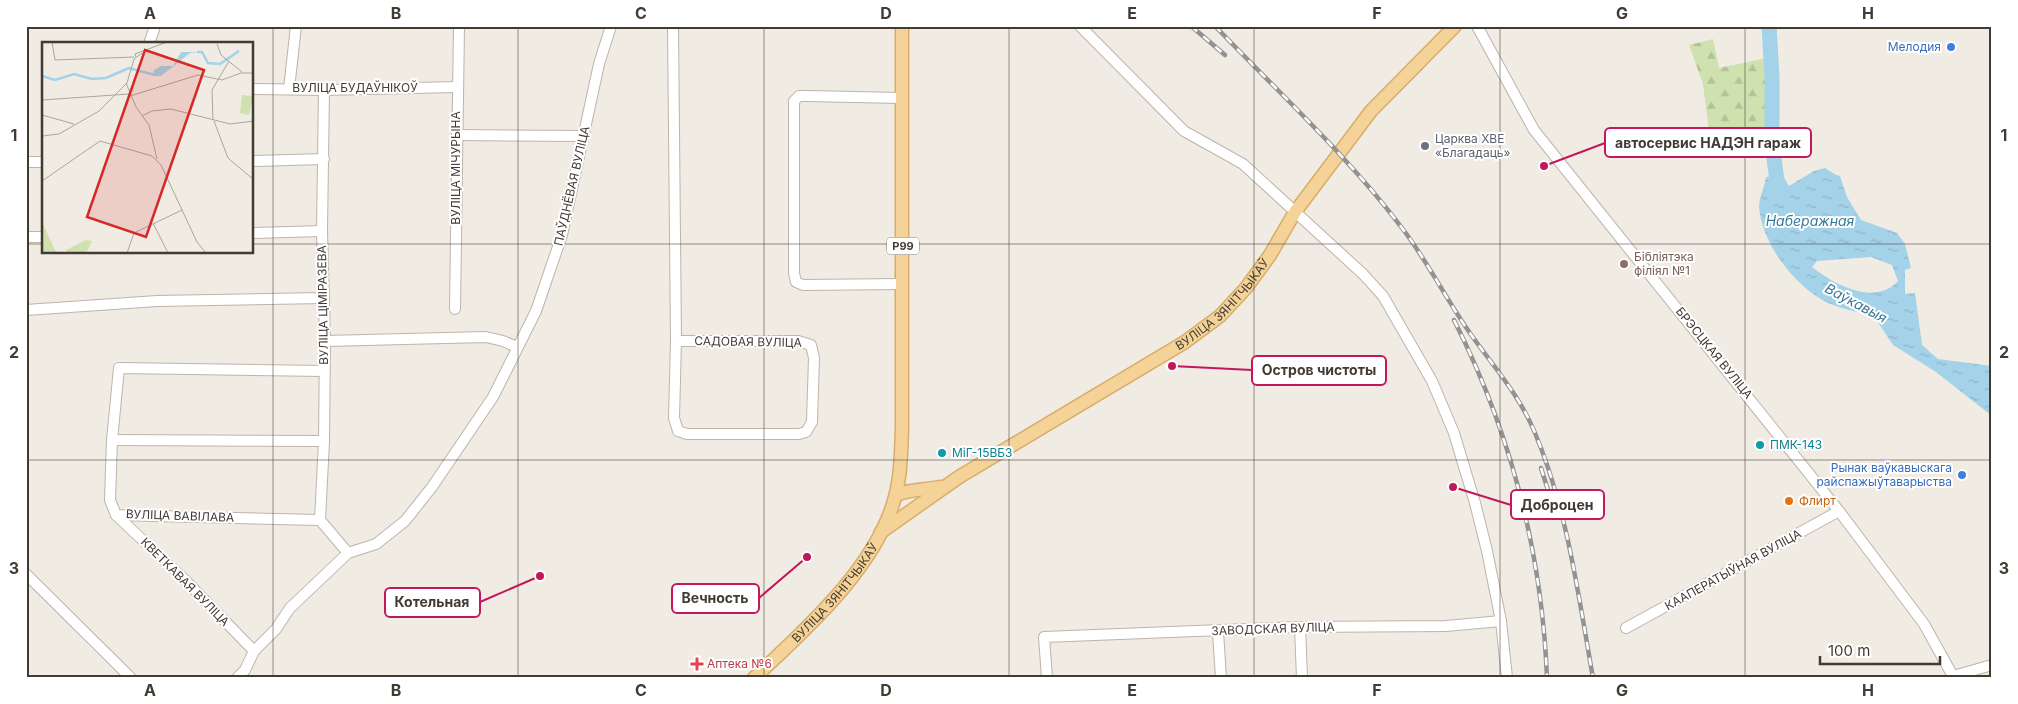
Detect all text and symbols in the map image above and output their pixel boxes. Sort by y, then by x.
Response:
text: A [144,3,156,23]
text: B [391,3,401,23]
text: C [635,3,647,23]
text: D [880,3,892,23]
text: E [1127,3,1137,23]
text: F [1372,3,1382,23]
text: G [1616,3,1628,23]
text: H [1862,3,1874,23]
place label: Мелодия [1888,39,1941,54]
marker: Мелодия [1945,41,1957,53]
inset map [42,42,254,254]
street label: ВУЛІЦА БУДАЎНІКОЎ [292,80,418,95]
street label: ВУЛІЦА МІЧУРЫНА [448,111,463,225]
text: 1 [11,125,17,145]
street label: ПАЎДНЁВАЯ ВУЛІЦА [550,125,593,247]
text: 1 [2001,125,2007,145]
callout: автосервис НАДЭН гараж [1605,128,1811,157]
place label: Царква ХВЕ «Благадаць» [1435,131,1511,160]
text: автосервис НАДЭН гараж [1615,134,1801,151]
marker: Царква ХВЕ «Благадаць» [1419,140,1431,152]
water label: Наберажная [1766,212,1855,229]
road number: Р99 [887,238,919,255]
street label: ВУЛІЦА ЦІМІРАЗЕВА [314,245,331,365]
place label: Бібліятэка філіял №1 [1634,249,1694,278]
street label: ВУЛІЦА ЗЯНІТЧЫКАЎ [1173,255,1272,353]
marker: Бібліятэка філіял №1 [1618,258,1630,270]
water label: Ваўкавыя [1822,279,1890,326]
street label: БРЭСЦКАЯ ВУЛІЦА [1673,304,1756,402]
street label: САДОВАЯ ВУЛІЦА [694,333,802,350]
text: 2 [9,342,19,362]
text: 2 [1999,342,2009,362]
callout: Остров чистоты [1252,356,1386,385]
text: Остров чистоты [1262,361,1376,378]
place label: ПМК-143 [1770,437,1822,452]
marker: ПМК-143 [1754,439,1766,451]
place label: МіГ-15ВБЗ [952,445,1013,460]
marker: МіГ-15ВБЗ [936,447,948,459]
place label: Рынак ваўкавыскага райспажыўтаварыства [1816,460,1952,489]
marker: Рынак ваўкавыскага райспажыўтаварыства [1956,469,1968,481]
callout: Доброцен [1511,490,1604,519]
place label: Флирт [1799,493,1836,508]
marker: Флирт [1783,495,1795,507]
text: Доброцен [1521,496,1593,513]
street label: ВУЛІЦА ВАВІЛАВА [126,506,234,525]
street label: КААПЕРАТЫЎНАЯ ВУЛІЦА [1662,526,1804,613]
street label: КВЕТКАВАЯ ВУЛІЦА [138,534,233,629]
street label: ВУЛІЦА ЗЯНІТЧЫКАЎ [788,540,881,645]
text: 3 [9,558,19,578]
text: 3 [1999,558,2009,578]
callout: Вечность [672,584,759,613]
callout: Котельная [385,588,480,617]
text: Вечность [681,589,749,606]
text: Котельная [395,593,469,610]
street label: ЗАВОДСКАЯ ВУЛІЦА [1211,619,1335,638]
scale bar [1820,634,1940,666]
text: 100 m [1828,641,1870,660]
place label: Аптека №6 [707,656,772,671]
marker: Аптека №6 [691,658,703,670]
text: A [144,680,156,700]
text: B [391,680,401,700]
text: C [635,680,647,700]
text: D [880,680,892,700]
text: E [1127,680,1137,700]
text: F [1372,680,1382,700]
text: G [1616,680,1628,700]
text: H [1862,680,1874,700]

